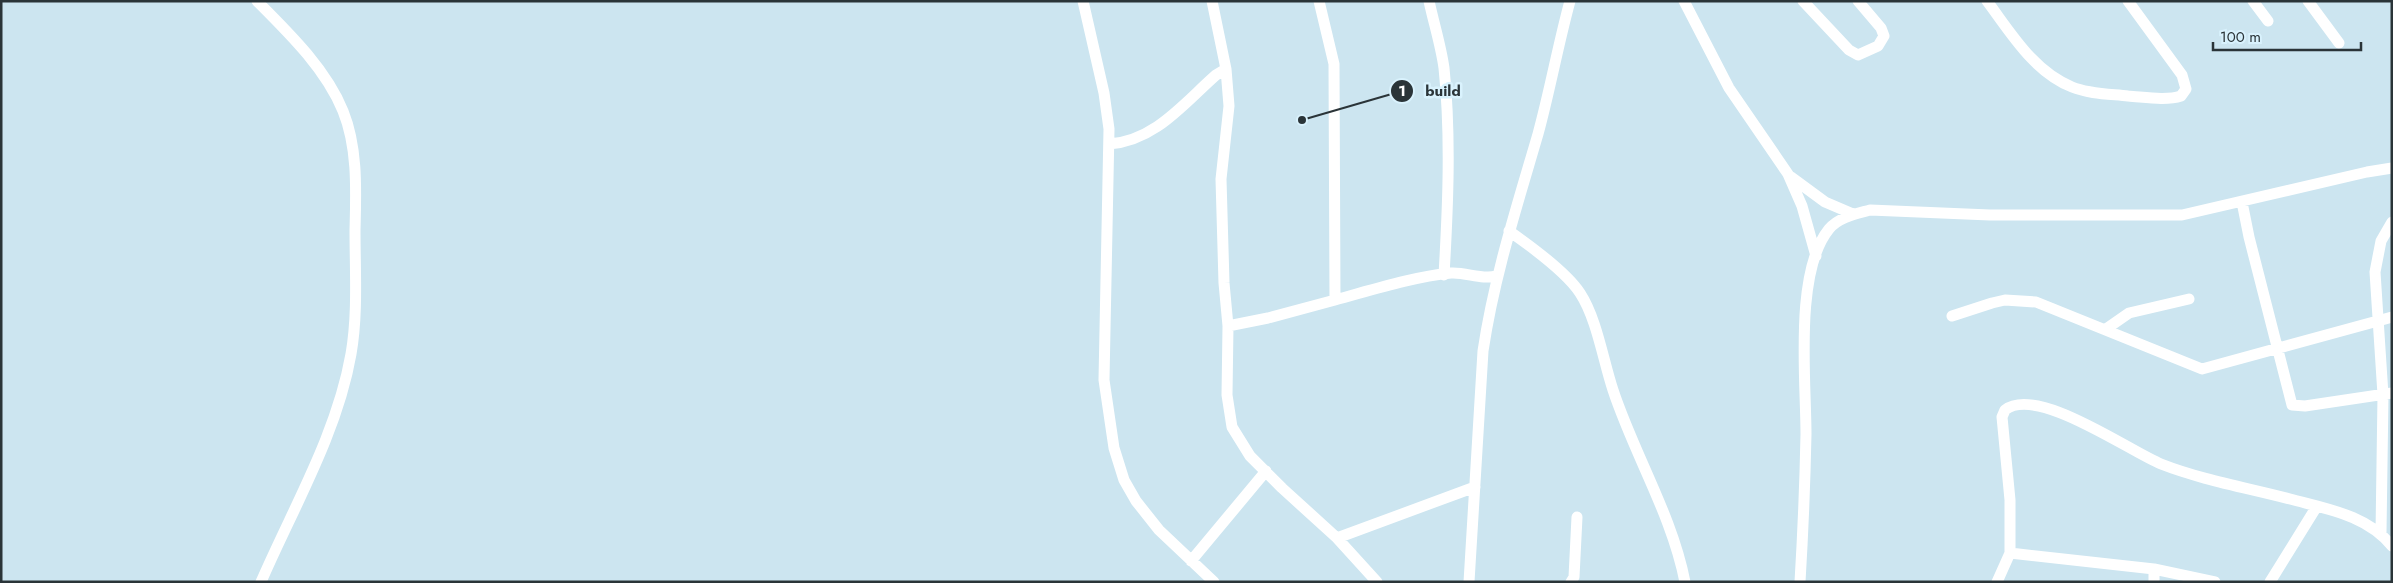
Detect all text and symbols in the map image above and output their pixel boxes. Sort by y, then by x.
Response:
scale bar [2213,20,2360,52]
text: 100 m [2220,26,2261,48]
callout: build [1390,76,1470,106]
text: 1 [1398,80,1406,102]
text: build [1425,80,1461,102]

